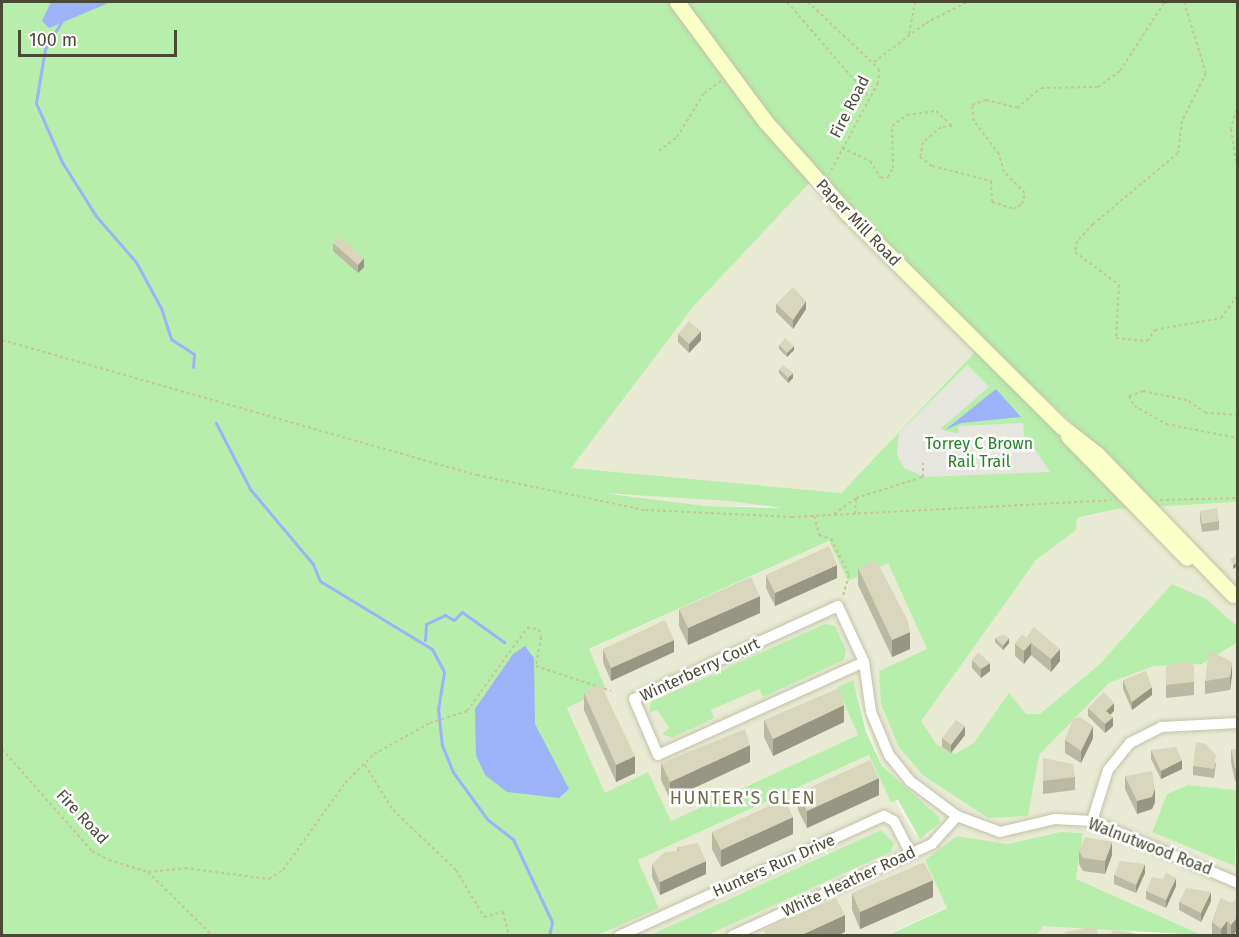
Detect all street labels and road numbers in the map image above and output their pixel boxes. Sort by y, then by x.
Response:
street label: Fire Road [826,73,874,141]
street label: Paper Mill Road [812,176,904,270]
street label: Winterberry Court [637,634,763,706]
street label: Fire Road [52,786,112,848]
street label: Walnutwood Road [1085,815,1215,879]
street label: Hunters Run Drive [710,830,838,902]
street label: White Heather Road [779,843,919,921]

